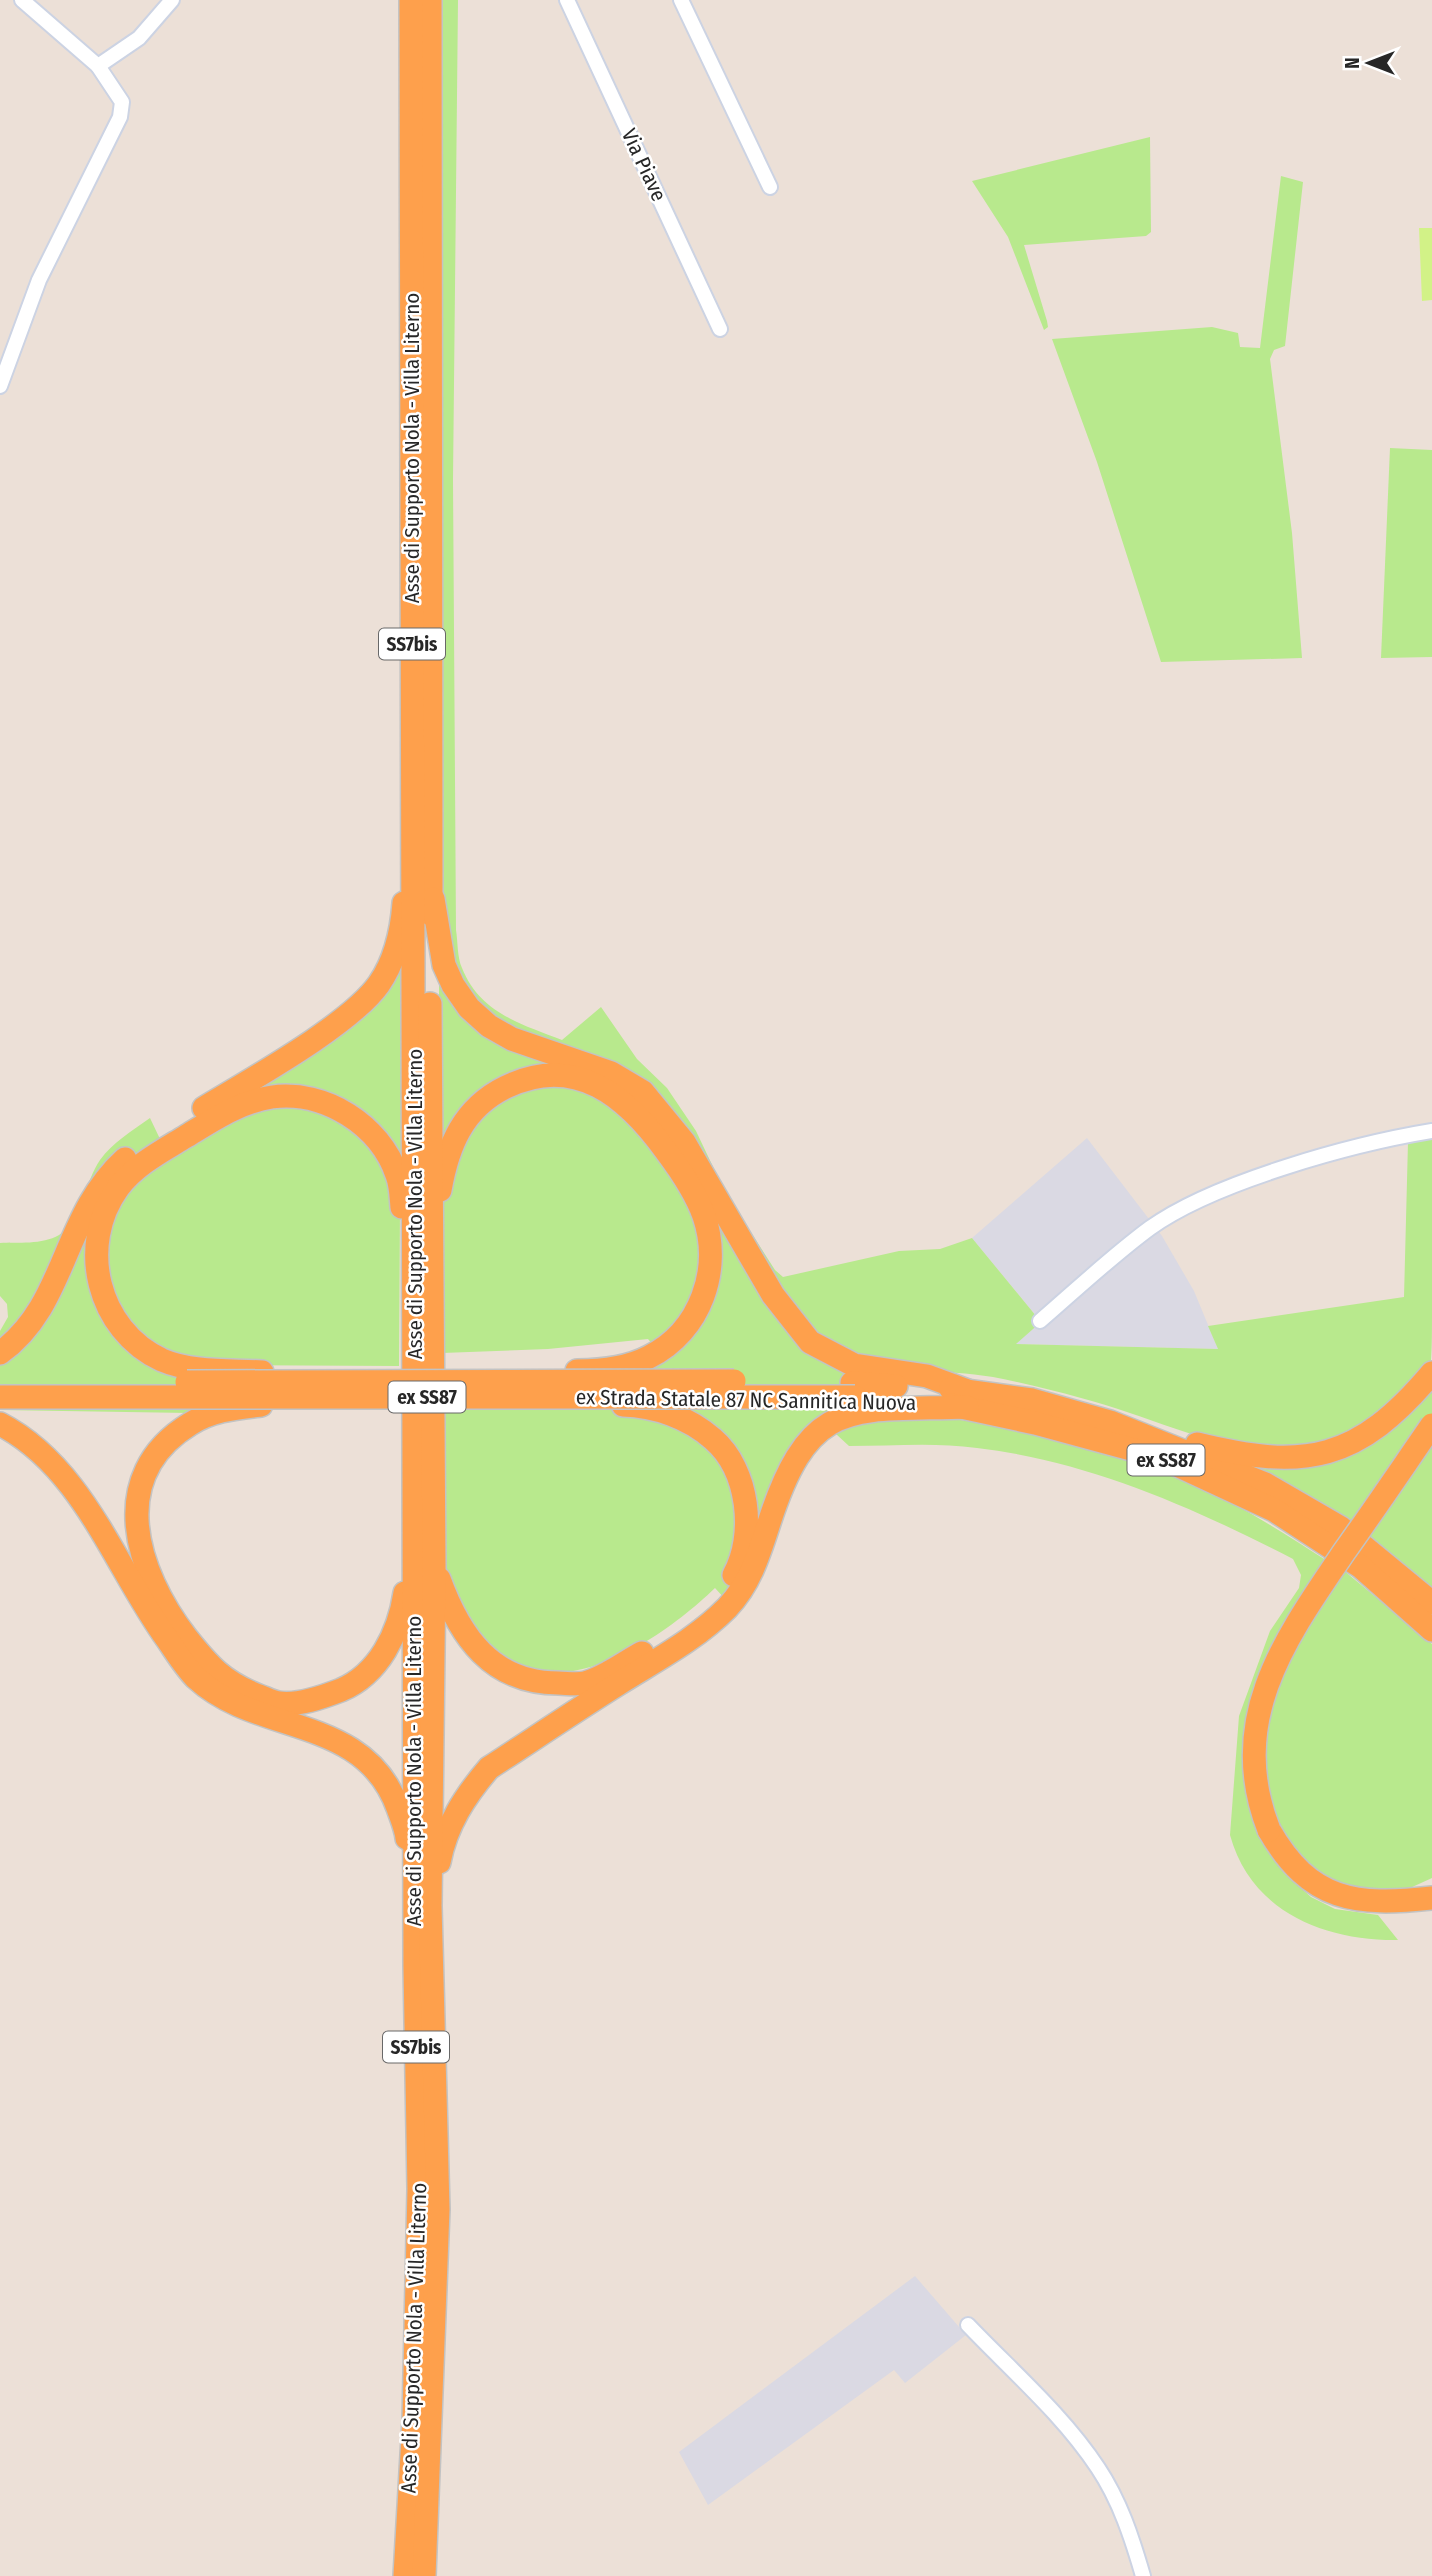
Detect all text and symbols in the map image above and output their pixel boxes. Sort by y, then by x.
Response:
north arrow [1334,28,1404,98]
text: N [1341,57,1364,69]
street label: Via Piave [616,125,672,205]
street label: Asse di Supporto Nola - Villa Literno [399,293,425,603]
road number: SS7bis [379,628,445,660]
street label: Asse di Supporto Nola - Villa Literno [402,1049,428,1359]
road number: ex SS87 [388,1382,466,1413]
street label: ex Strada Statale 87 NC Sannitica Nuova [576,1384,916,1416]
road number: ex SS87 [1128,1444,1204,1476]
street label: Asse di Supporto Nola - Villa Literno [401,1616,427,1926]
road number: SS7bis [383,2032,449,2062]
street label: Asse di Supporto Nola - Villa Literno [396,2182,432,2494]

